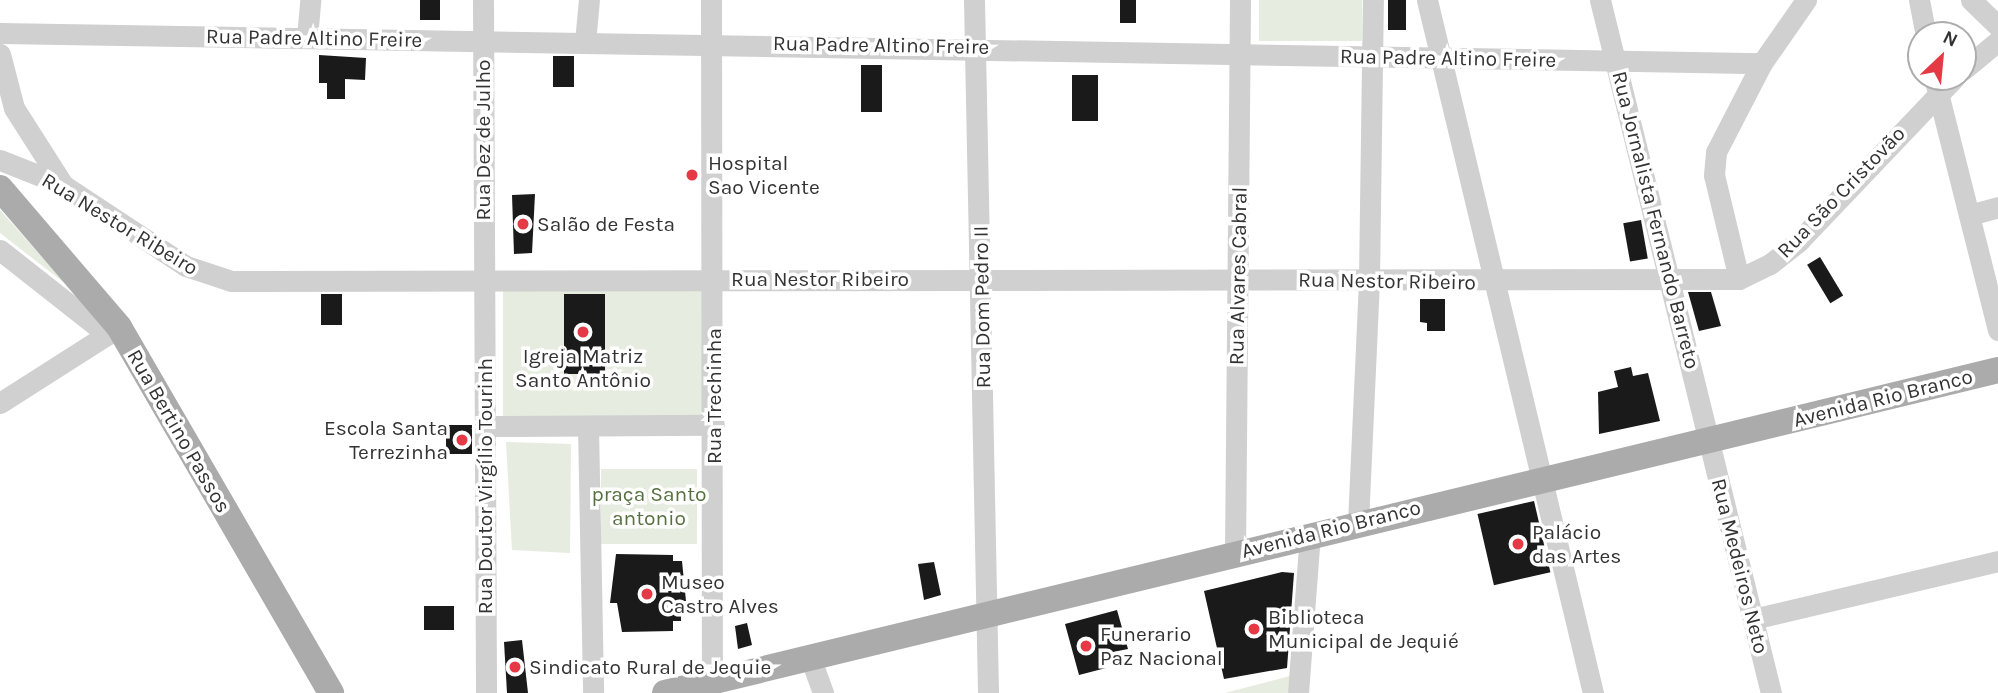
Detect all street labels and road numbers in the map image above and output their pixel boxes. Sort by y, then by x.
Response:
street label: Rua Padre Altino Freire [206,24,422,52]
street label: Rua Padre Altino Freire [773,31,989,59]
street label: Rua Padre Altino Freire [1340,44,1556,72]
street label: Rua Dez de Julho [470,59,496,221]
street label: Rua Jornalista Fernando Barreto [1607,68,1705,372]
street label: Rua São Cristovão [1772,121,1910,263]
street label: Rua Nestor Ribeiro [37,167,203,281]
street label: Rua Alvares Cabral [1224,187,1252,365]
street label: Rua Dom Pedro II [968,225,996,389]
street label: Rua Nestor Ribeiro [731,266,909,292]
street label: Rua Nestor Ribeiro [1298,267,1476,295]
street label: Rua Trechinha [701,328,727,464]
street label: Rua Bertino Passos [122,345,236,517]
street label: Rua Doutor Virgílio Tourinh [472,358,498,614]
street label: Avenida Rio Branco [1791,364,1975,432]
street label: Rua Medeiros Neto [1706,476,1774,656]
street label: Avenida Rio Branco [1239,495,1423,563]

